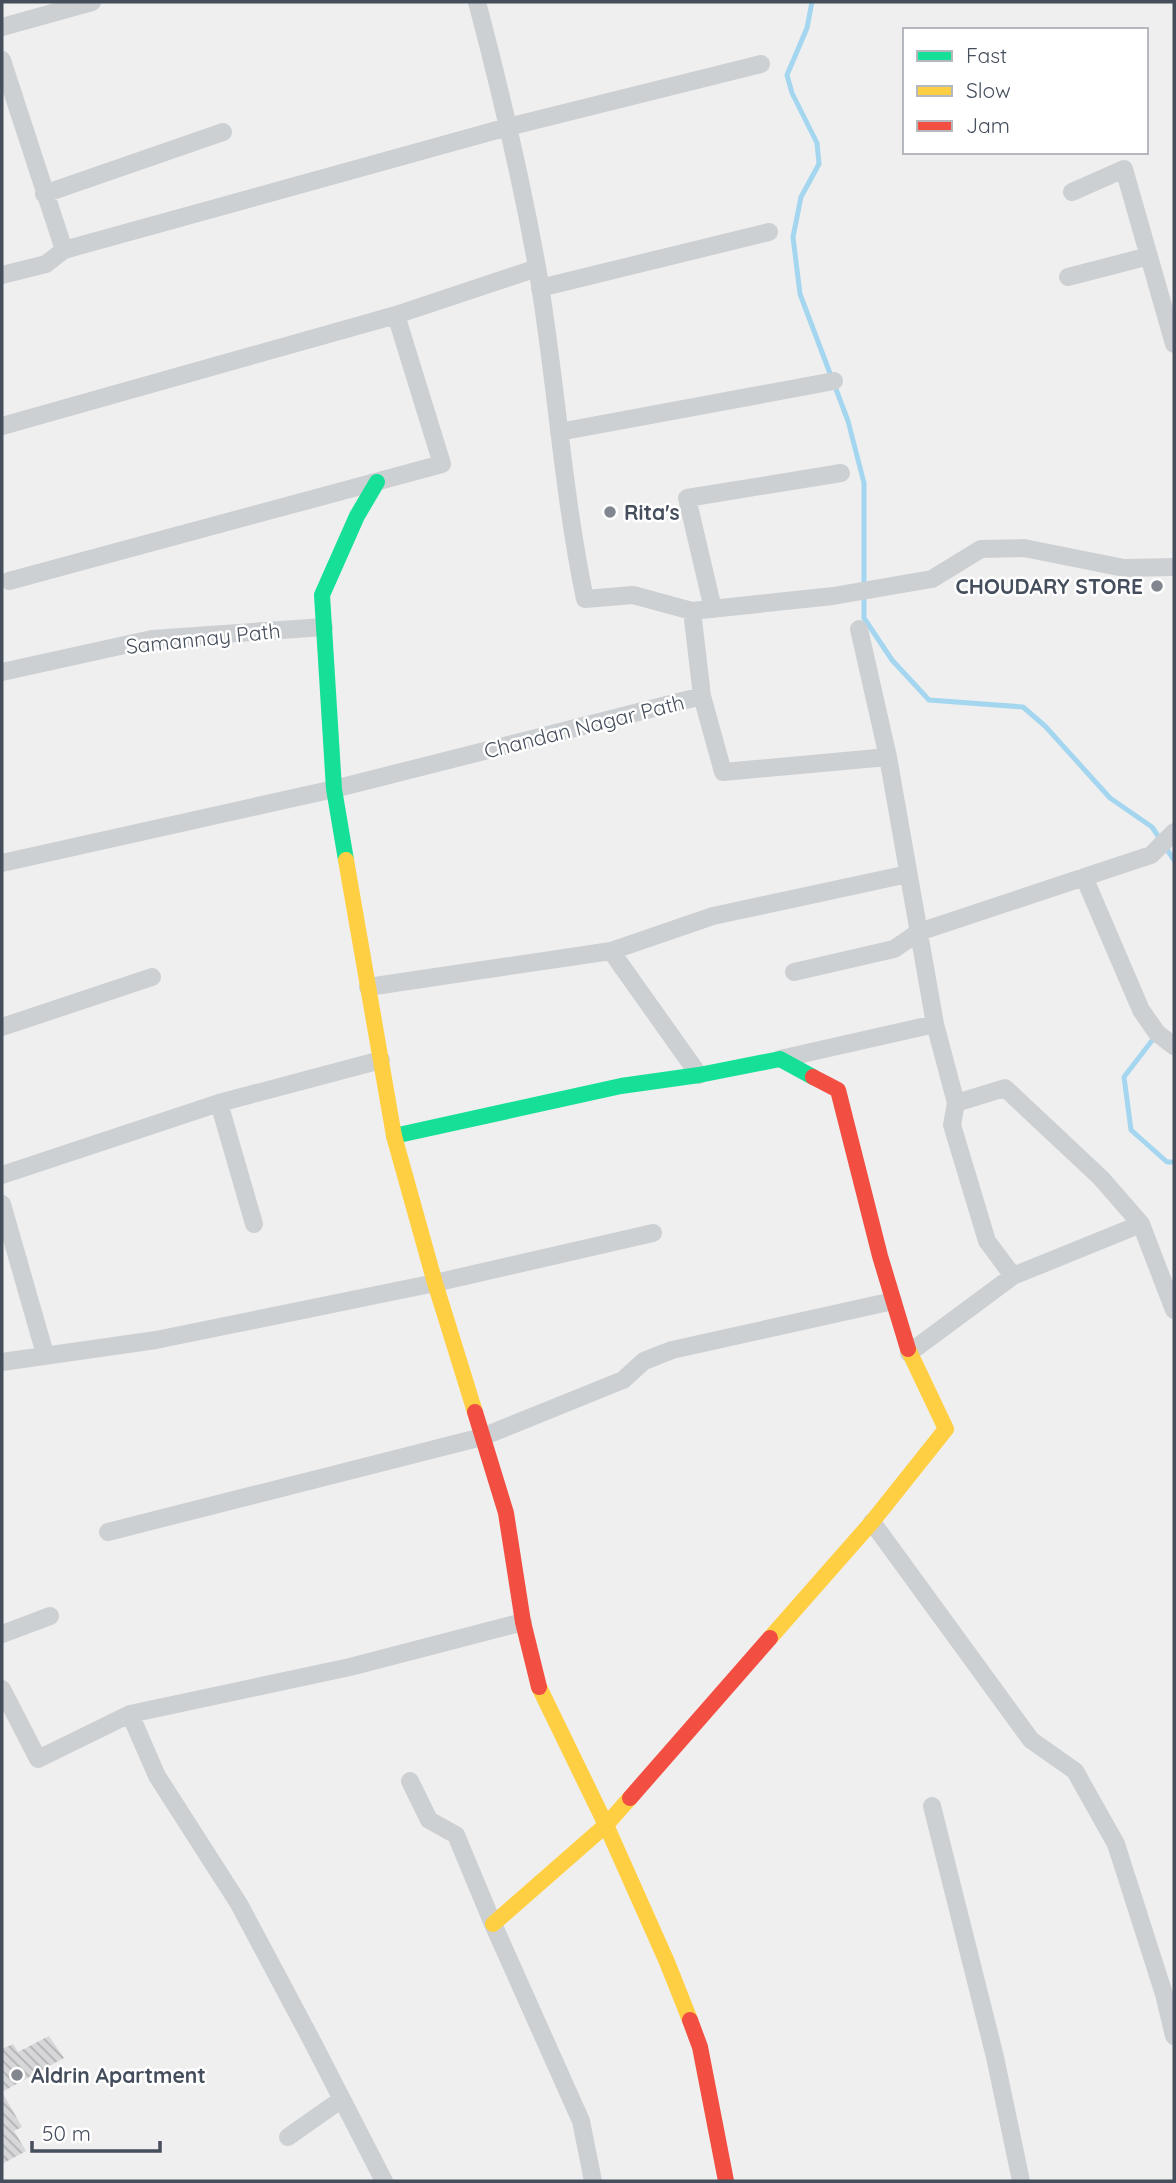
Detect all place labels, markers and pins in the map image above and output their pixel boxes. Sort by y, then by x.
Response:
place label: Rita's [624,499,680,525]
marker: Rita's [602,504,618,520]
place label: CHOUDARY STORE [956,573,1143,599]
marker: CHOUDARY STORE [1149,578,1165,594]
place label: Aldrin Apartment [31,2062,206,2088]
marker: Aldrin Apartment [9,2067,25,2083]

